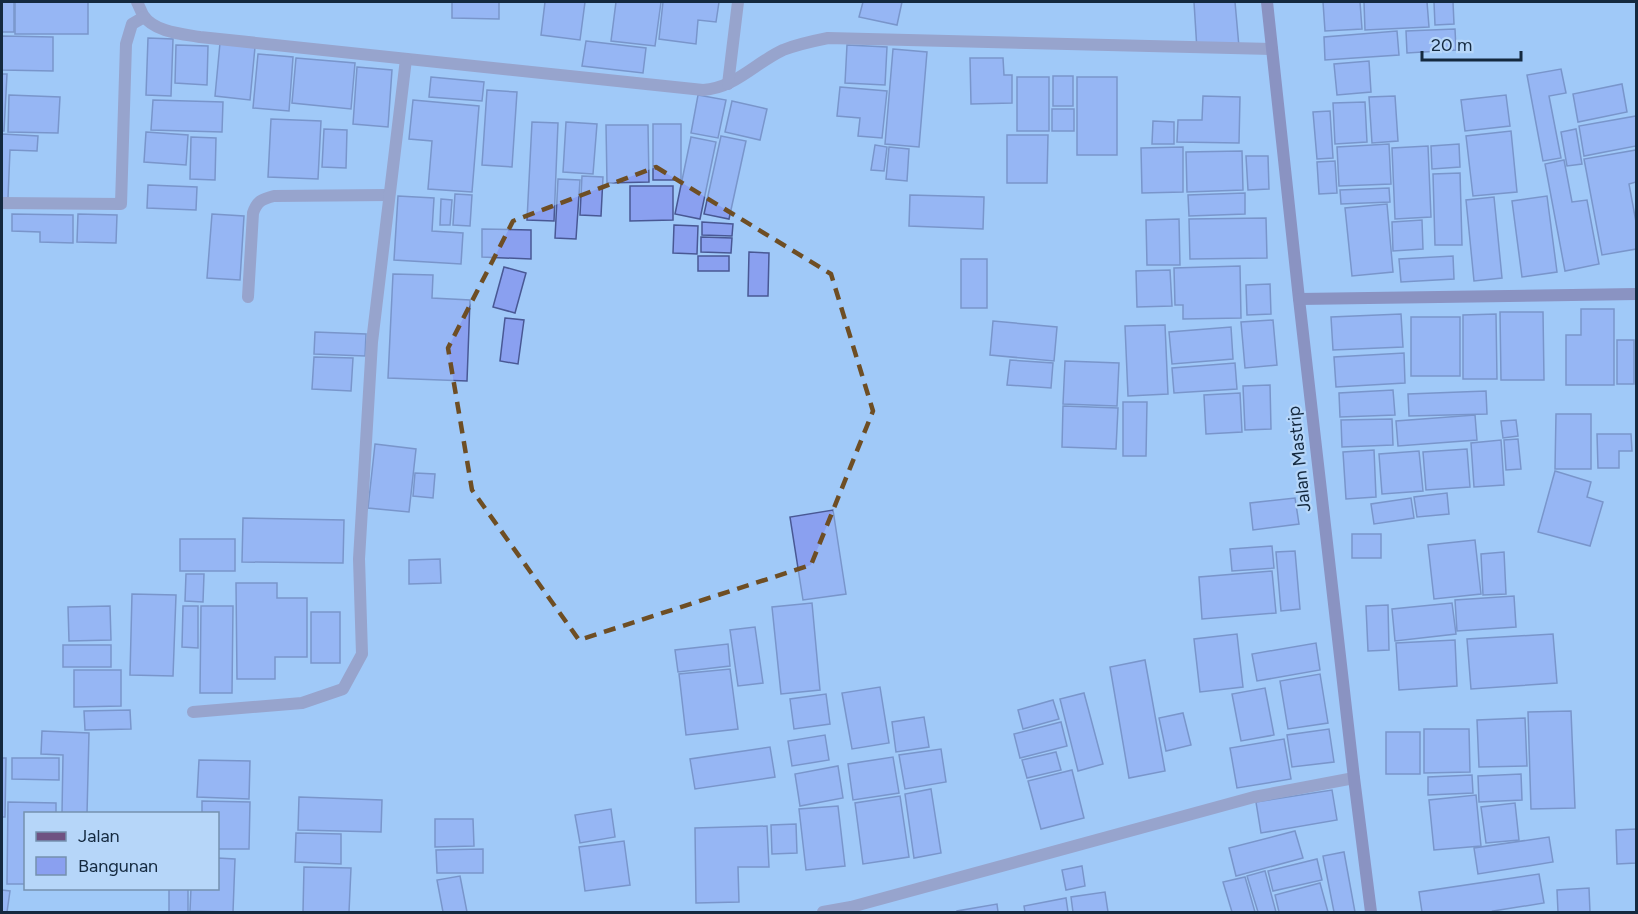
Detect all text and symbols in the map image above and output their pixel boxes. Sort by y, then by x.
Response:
scale bar [1422,24,1521,62]
text: 20 m [1431,34,1472,56]
street label: Jalan Mastrip [1282,405,1316,513]
legend [24,812,219,890]
text: Jalan [78,825,120,847]
text: Bangunan [78,855,158,877]

